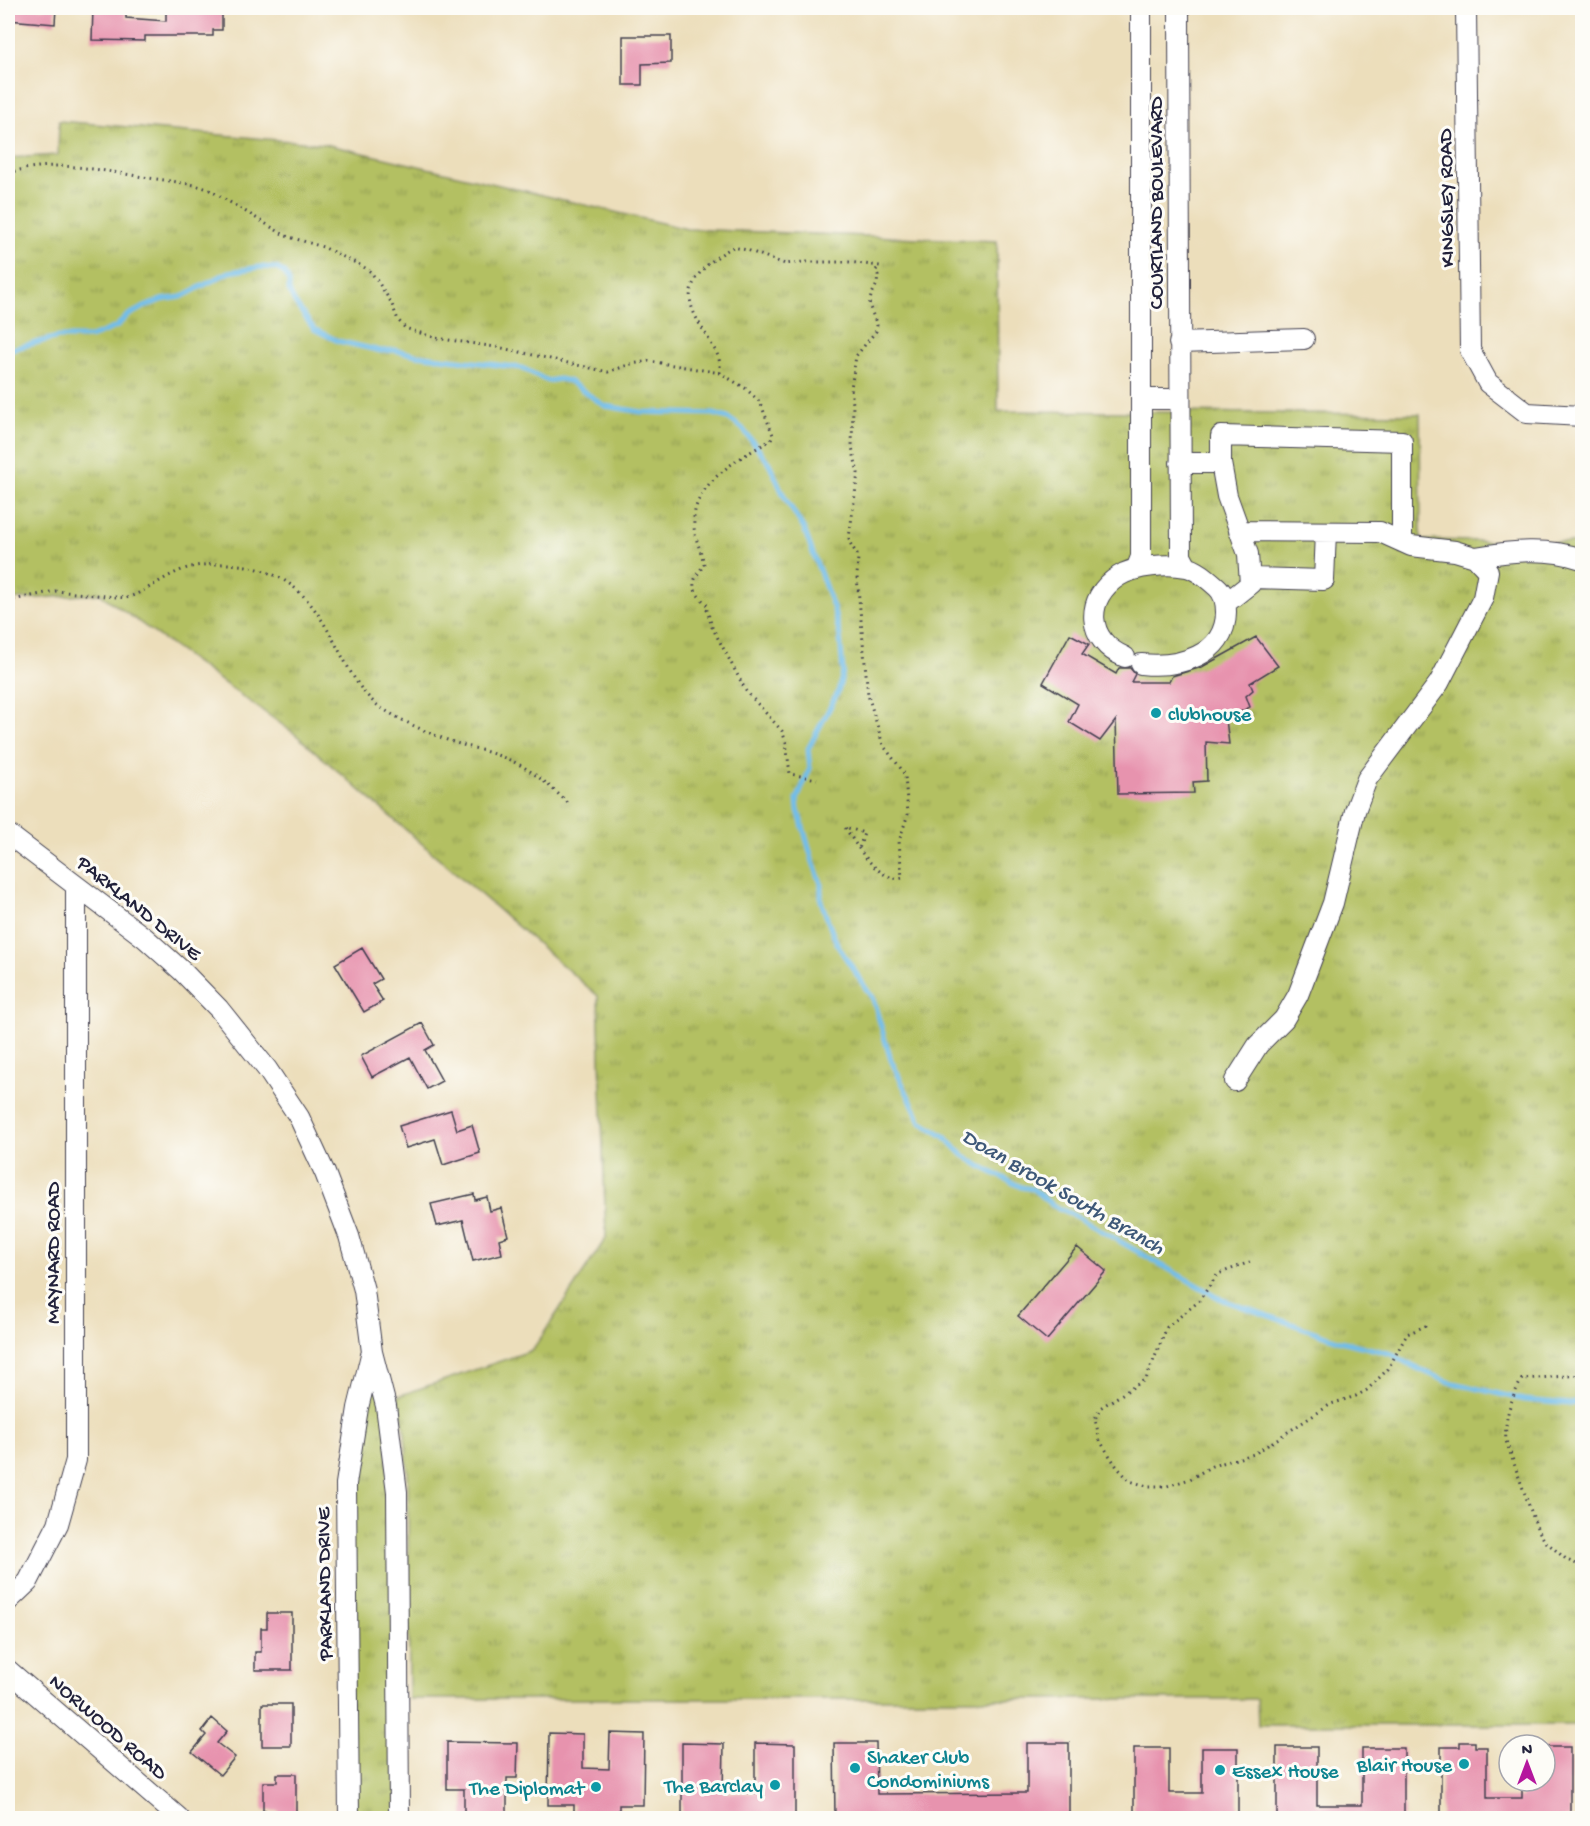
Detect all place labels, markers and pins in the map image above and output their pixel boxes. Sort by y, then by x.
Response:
place label: clubhouse [1168,704,1252,729]
marker: clubhouse [1149,706,1163,720]
place label: Shaker Club Condominiums [867,1747,990,1796]
place label: Blair House [1356,1755,1453,1780]
marker: Blair House [1457,1757,1471,1771]
marker: Shaker Club Condominiums [848,1761,862,1775]
place label: Essex House [1232,1761,1340,1786]
marker: Essex House [1213,1763,1227,1777]
place label: The Barclay [663,1776,763,1801]
place label: The Diplomat [469,1778,586,1803]
marker: The Barclay [768,1778,782,1792]
marker: The Diplomat [589,1780,603,1794]

